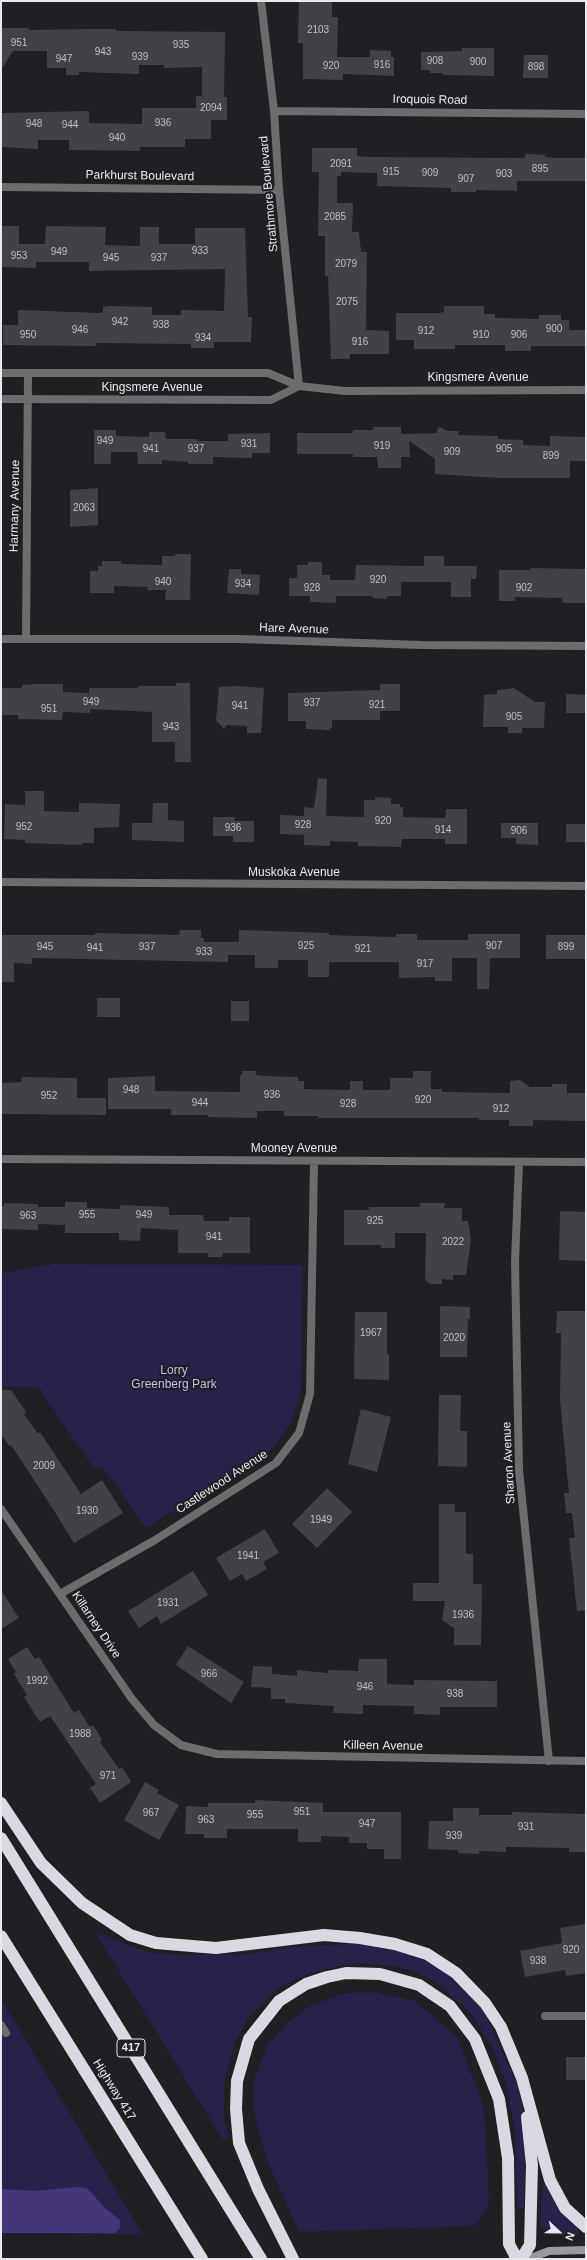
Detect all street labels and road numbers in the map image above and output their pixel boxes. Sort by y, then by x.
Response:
street label: Iroquois Road [393,92,467,108]
street label: Strathmore Boulevard [257,135,281,253]
street label: Parkhurst Boulevard [86,168,194,184]
street label: Kingsmere Avenue [427,371,529,385]
street label: Kingsmere Avenue [101,381,203,395]
street label: Harmany Avenue [7,460,23,552]
street label: Hare Avenue [259,621,329,637]
street label: Muskoka Avenue [248,866,340,880]
street label: Mooney Avenue [251,1142,337,1156]
street label: Sharon Avenue [500,1421,518,1505]
street label: Castlewood Avenue [173,1447,271,1517]
street label: Killarney Drive [68,1589,124,1661]
street label: Killeen Avenue [343,1738,423,1754]
road number: 417 [117,2039,145,2057]
street label: Highway 417 [90,2057,138,2123]

